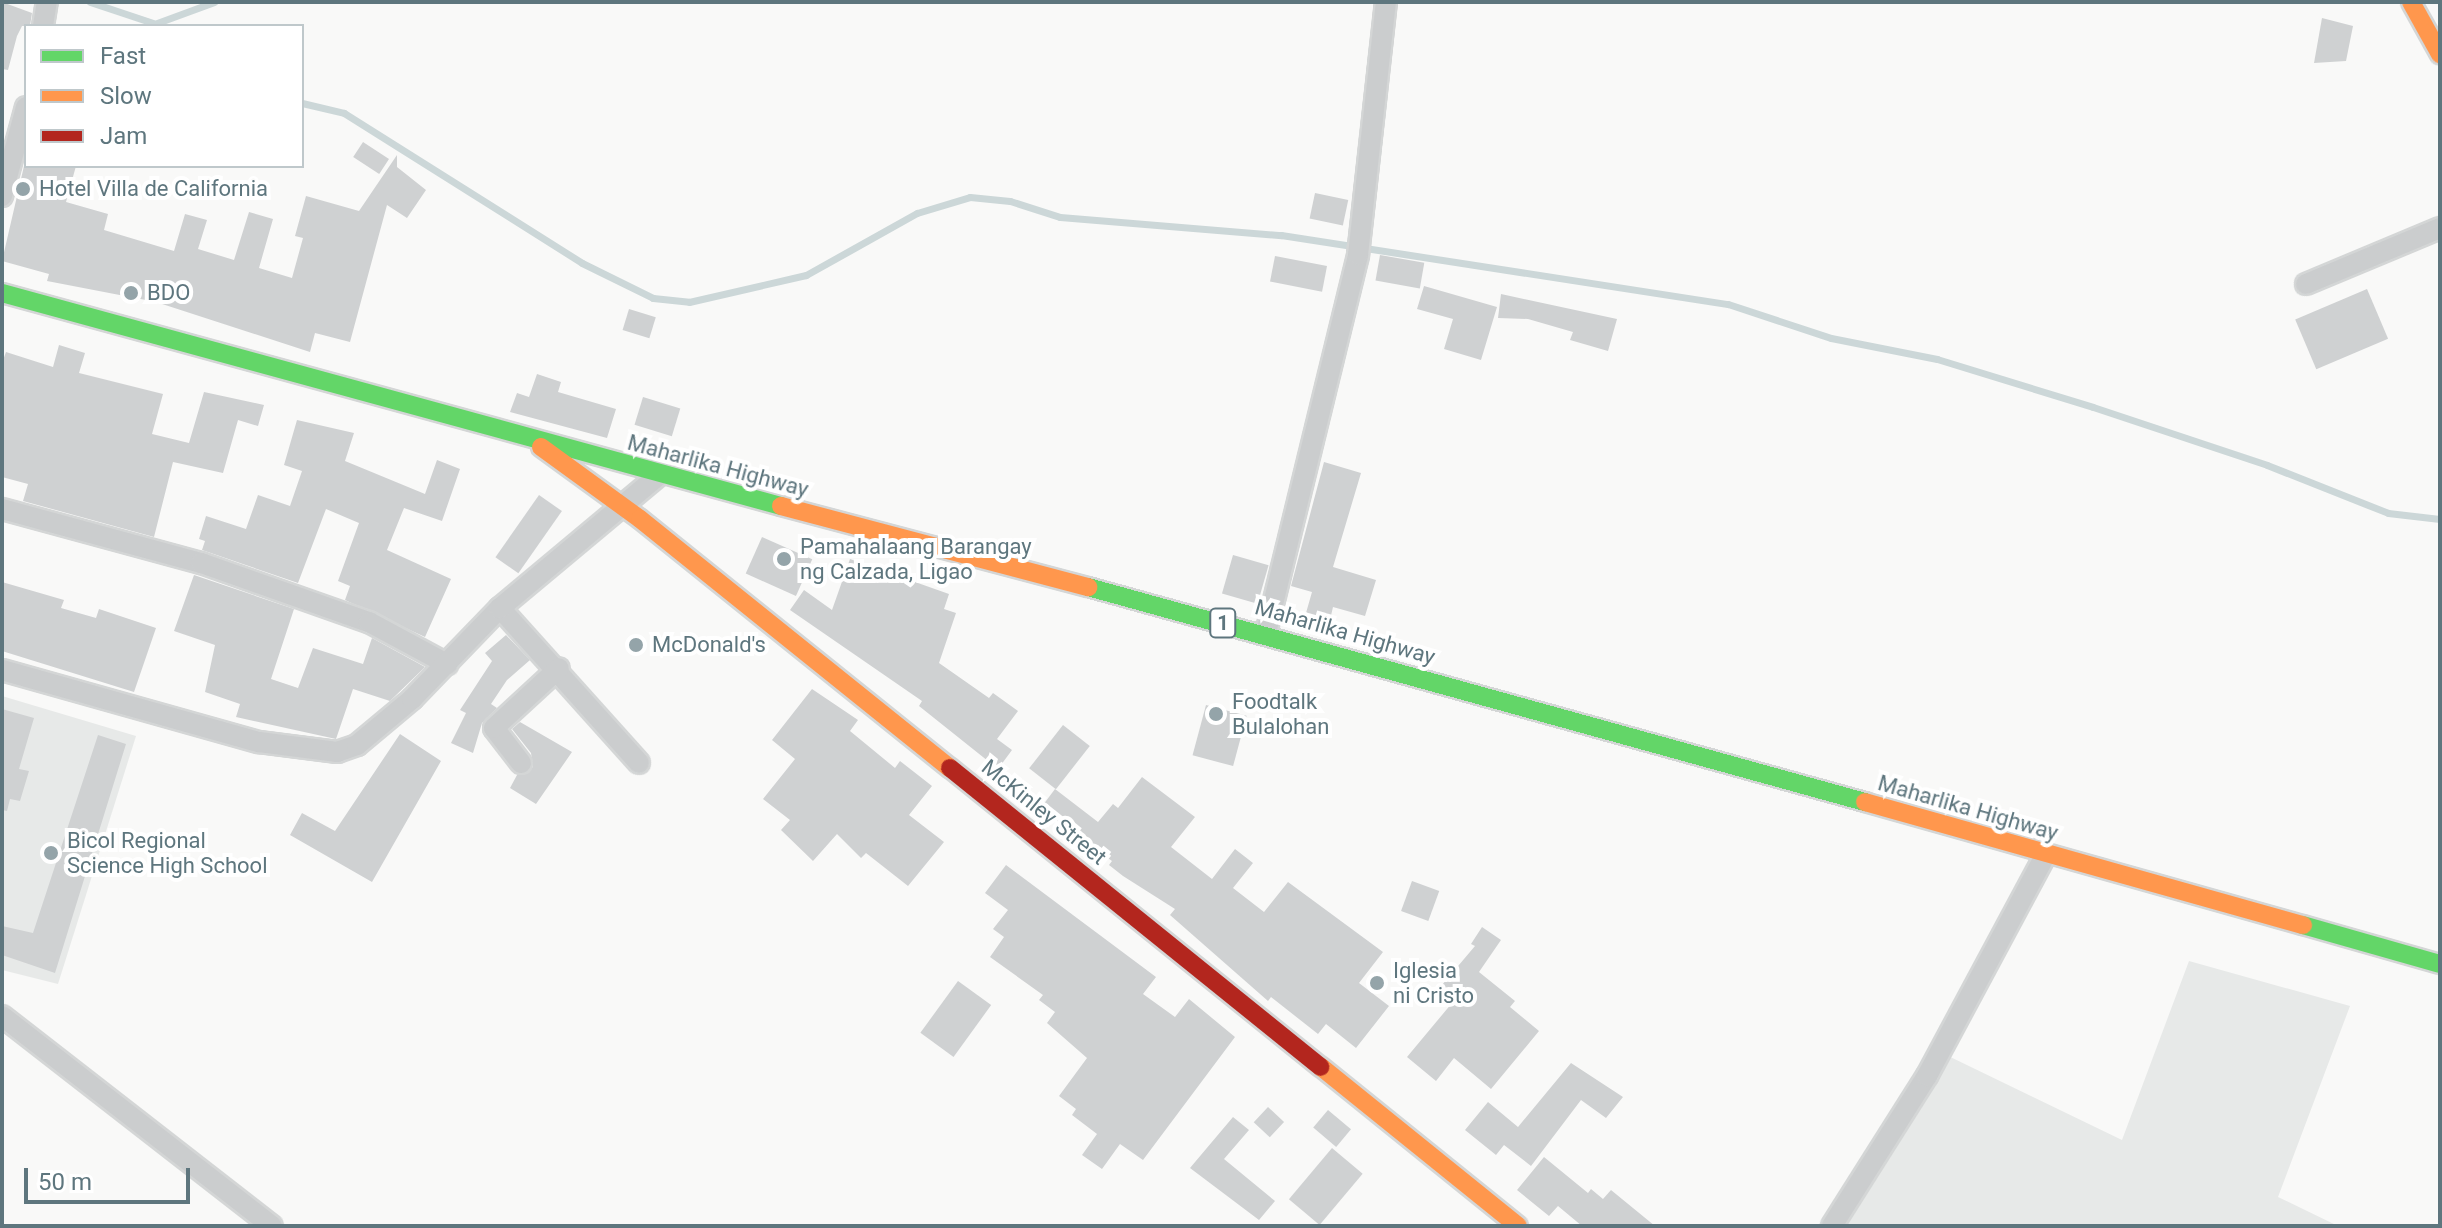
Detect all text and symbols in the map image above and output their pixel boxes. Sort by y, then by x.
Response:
legend [24,24,304,168]
text: Fast [100,42,146,70]
text: Slow [100,82,152,110]
text: Jam [100,122,147,150]
place label: Hotel Villa de California [39,176,268,202]
marker: Hotel Villa de California [14,180,32,198]
place label: BDO [147,280,190,306]
marker: BDO [122,284,140,302]
street label: Maharlika Highway [625,429,811,503]
place label: Pamahalaang Barangay ng Calzada, Ligao [800,533,1032,584]
marker: Pamahalaang Barangay ng Calzada, Ligao [775,550,793,568]
street label: Maharlika Highway [1252,594,1438,670]
road number: 1 [1209,607,1237,639]
place label: McDonald's [652,632,766,658]
marker: McDonald's [627,636,645,654]
place label: Foodtalk Bulalohan [1232,688,1329,740]
marker: Foodtalk Bulalohan [1207,705,1225,723]
street label: McKinley Street [976,754,1112,870]
street label: Maharlika Highway [1875,770,2061,846]
place label: Bicol Regional Science High School [67,827,267,878]
marker: Bicol Regional Science High School [42,844,60,862]
place label: Iglesia ni Cristo [1393,957,1474,1008]
marker: Iglesia ni Cristo [1368,974,1386,992]
scale bar [28,1152,194,1202]
text: 50 m [38,1168,92,1196]

